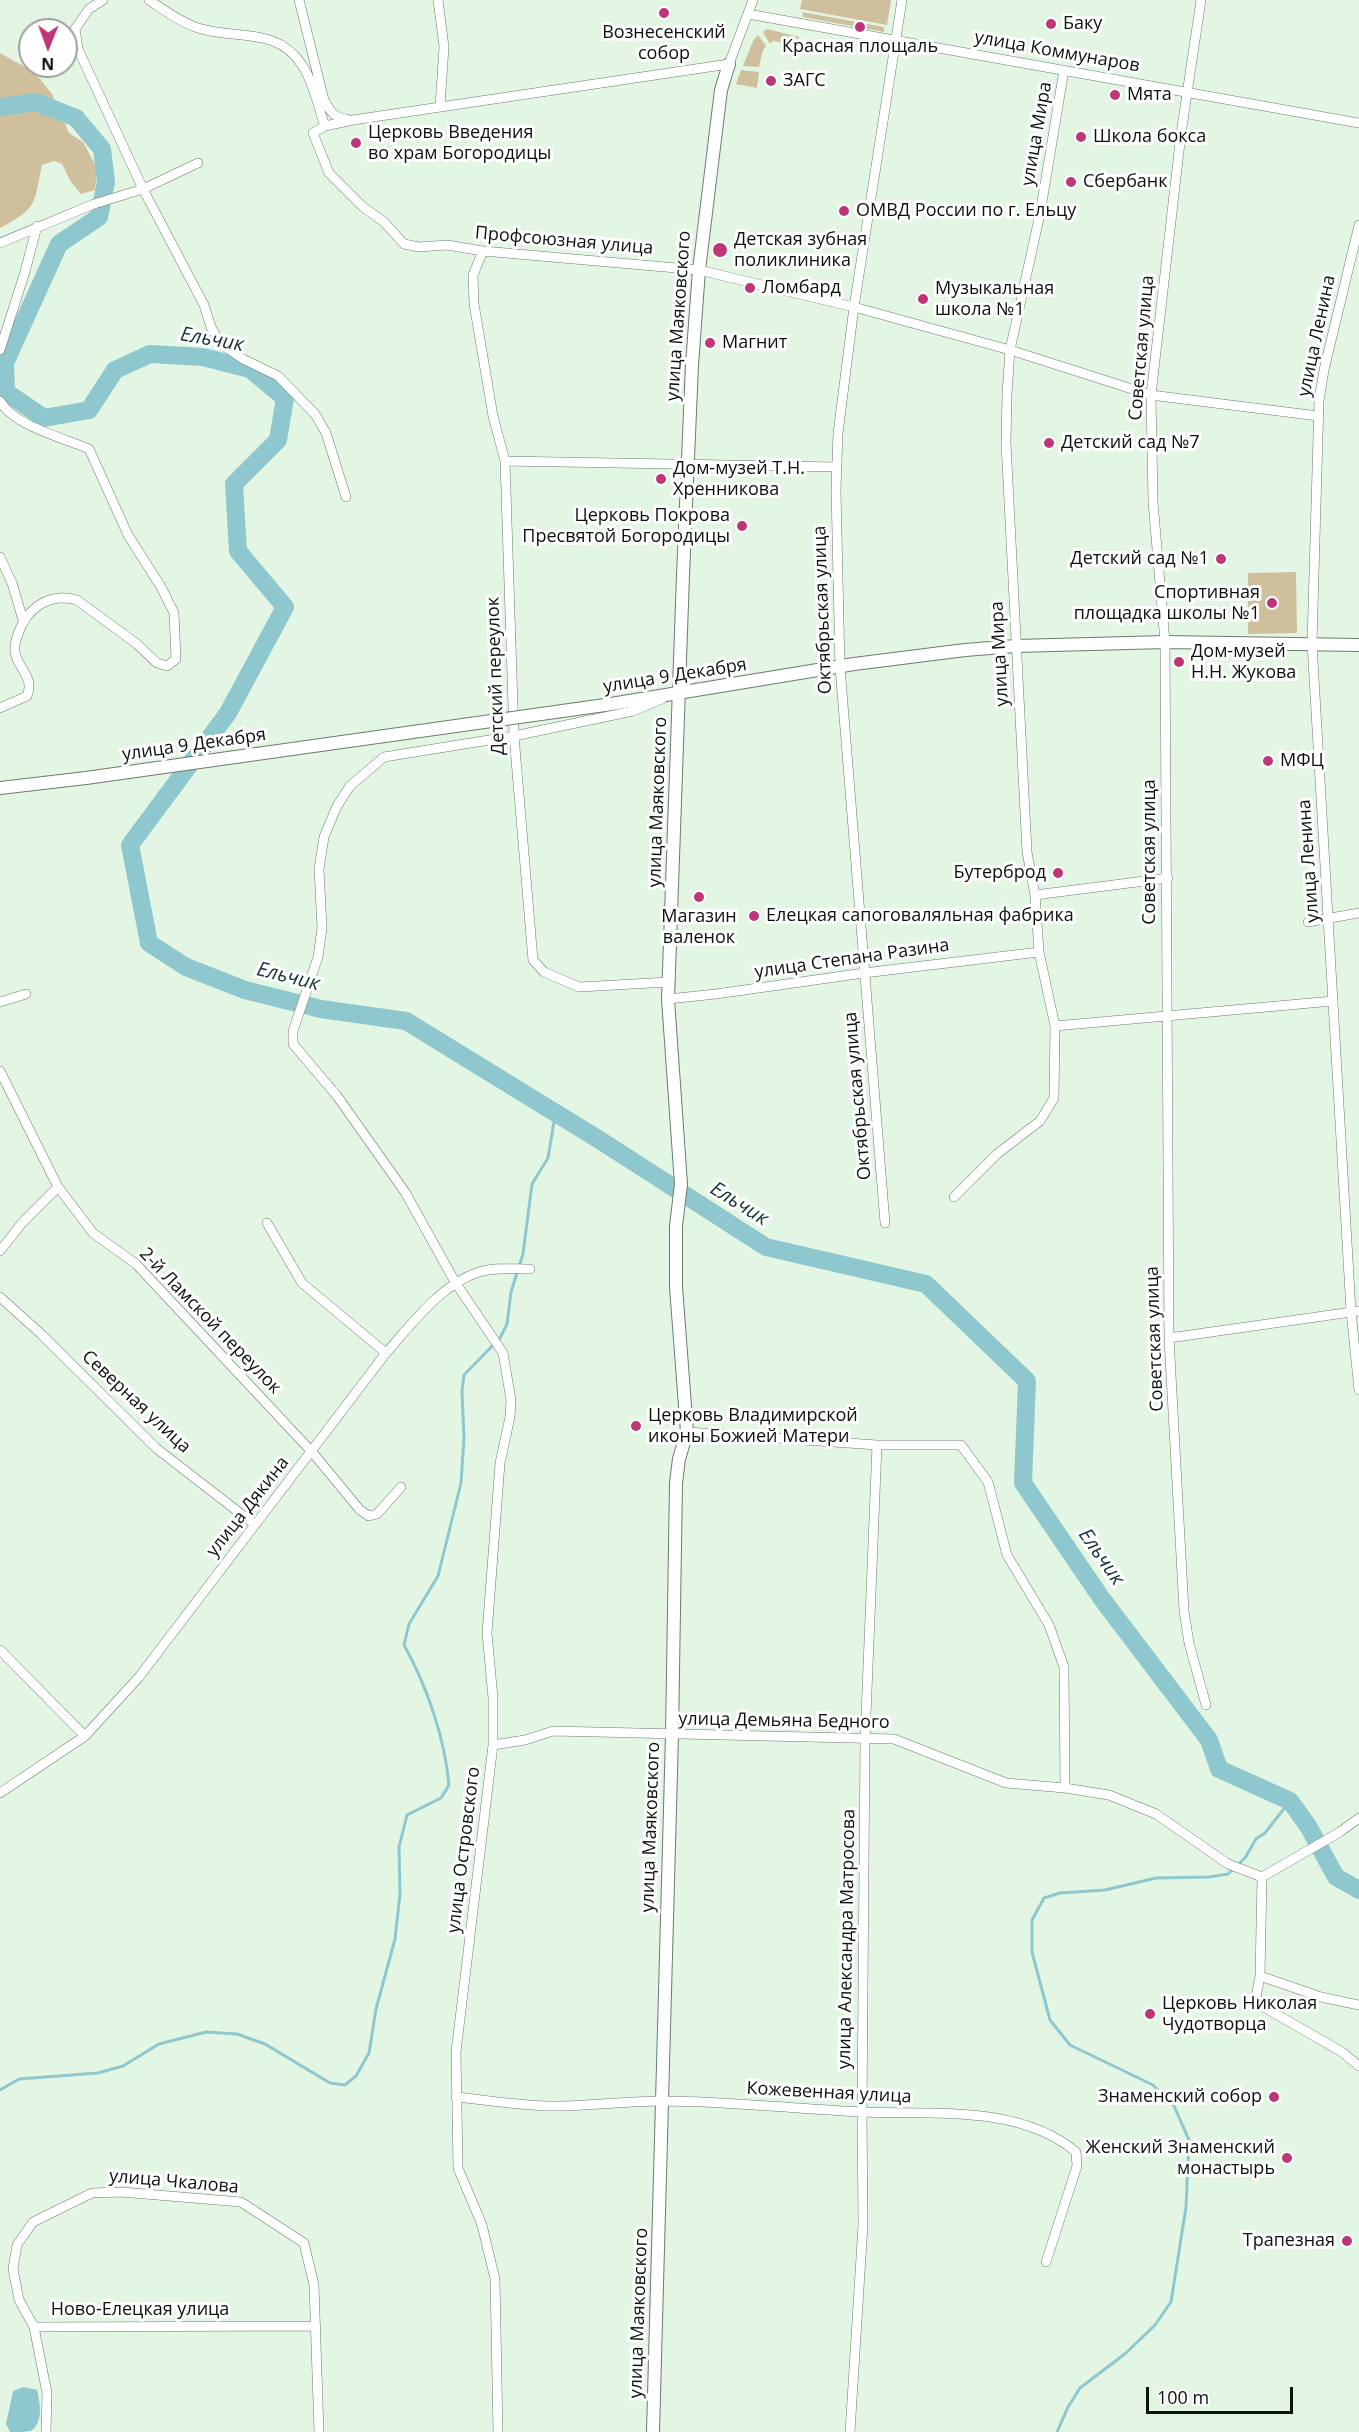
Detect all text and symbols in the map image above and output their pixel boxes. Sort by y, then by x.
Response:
marker: Вознесенский собор [657,6,671,20]
place label: Баку [1063,13,1102,35]
marker: Баку [1044,17,1058,31]
north arrow [18,18,78,78]
marker: Красная площаль [853,20,867,34]
place label: Вознесенский собор [602,22,726,64]
street label: улица Коммунаров [973,27,1141,77]
place label: Красная площаль [782,36,938,58]
text: N [41,53,54,75]
place label: ЗАГС [783,70,826,92]
marker: ЗАГС [764,74,778,88]
street label: улица Мира [1017,80,1057,188]
place label: Мята [1127,84,1172,106]
marker: Мята [1108,88,1122,102]
place label: Церковь Введения во храм Богородицы [368,122,551,164]
place label: Школа бокса [1093,126,1206,148]
marker: Школа бокса [1074,130,1088,144]
marker: Церковь Введения во храм Богородицы [349,136,363,150]
place label: Сбербанк [1083,171,1168,193]
marker: Сбербанк [1064,175,1078,189]
place label: ОМВД России по г. Ельцу [856,200,1076,222]
marker: ОМВД России по г. Ельцу [837,204,851,218]
street label: Профсоюзная улица [474,222,654,260]
place label: Детская зубная поликлиника [734,229,867,272]
street label: улица Маяковского [662,230,696,402]
marker: Детская зубная поликлиника [711,241,729,259]
street label: улица Ленина [1294,273,1340,399]
street label: Советская улица [1125,274,1159,422]
place label: Ломбард [762,277,841,299]
place label: Музыкальная школа №1 [935,278,1054,320]
marker: Ломбард [743,281,757,295]
marker: Музыкальная школа №1 [916,292,930,306]
water label: Ельчик [179,323,245,357]
place label: Магнит [722,332,787,354]
marker: Магнит [703,336,717,350]
place label: Детский сад №7 [1061,432,1200,454]
marker: Детский сад №7 [1042,436,1056,450]
place label: Дом-музей Т.Н. Хренникова [673,458,805,500]
marker: Дом-музей Т.Н. Хренникова [654,472,668,486]
place label: Церковь Покрова Пресвятой Богородицы [522,505,730,548]
marker: Церковь Покрова Пресвятой Богородицы [735,519,749,533]
street label: Октябрьская улица [809,525,837,695]
place label: Детский сад №1 [1070,548,1209,570]
marker: Детский сад №1 [1214,552,1228,566]
place label: Спортивная площадка школы №1 [1074,582,1260,624]
marker: Спортивная площадка школы №1 [1265,596,1279,610]
street label: Детский переулок [482,597,510,755]
street label: улица Мира [986,601,1014,707]
place label: Дом-музей Н.Н. Жукова [1191,641,1296,684]
street label: улица 9 Декабря [602,654,748,698]
marker: Дом-музей Н.Н. Жукова [1172,655,1186,669]
street label: улица Маяковского [644,716,672,888]
street label: улица 9 Декабря [121,724,267,766]
place label: МФЦ [1280,750,1324,772]
marker: МФЦ [1261,754,1275,768]
street label: Советская улица [1139,779,1161,925]
street label: улица Ленина [1294,799,1324,923]
place label: Бутерброд [953,862,1046,884]
marker: Бутерброд [1051,866,1065,880]
marker: Магазин валенок [692,890,706,904]
place label: Елецкая сапоговаляльная фабрика [766,905,1074,927]
place label: Магазин валенок [661,906,737,948]
marker: Елецкая сапоговаляльная фабрика [747,909,761,923]
street label: улица Степана Разина [753,935,951,983]
water label: Ельчик [254,958,322,996]
street label: Октябрьская улица [840,1011,876,1181]
water label: Ельчик [706,1177,772,1231]
street label: 2-й Ламской переулок [135,1243,285,1399]
street label: Советская улица [1142,1266,1168,1412]
street label: Северная улица [77,1346,195,1458]
place label: Церковь Владимирской иконы Божией Матери [648,1405,858,1448]
marker: Церковь Владимирской иконы Божией Матери [629,1419,643,1433]
street label: улица Дякина [202,1453,294,1561]
water label: Ельчик [1073,1524,1129,1590]
street label: улица Демьяна Бедного [678,1708,890,1734]
street label: улица Маяковского [637,1741,665,1913]
street label: улица Островского [443,1766,485,1934]
street label: улица Александра Матросова [834,1809,860,2069]
place label: Церковь Николая Чудотворца [1162,1993,1317,2036]
marker: Церковь Николая Чудотворца [1143,2007,1157,2021]
street label: Кожевенная улица [746,2078,912,2108]
place label: Знаменский собор [1098,2086,1262,2108]
marker: Знаменский собор [1267,2090,1281,2104]
place label: Женский Знаменский монастырь [1085,2137,1275,2180]
marker: Женский Знаменский монастырь [1280,2151,1294,2165]
street label: улица Чкалова [108,2166,240,2198]
street label: улица Маяковского [625,2227,653,2399]
place label: Трапезная [1243,2230,1335,2252]
marker: Трапезная [1340,2234,1354,2248]
street label: Ново-Елецкая улица [51,2299,229,2321]
scale bar [1149,2375,1296,2413]
text: 100 m [1157,2385,1209,2409]

